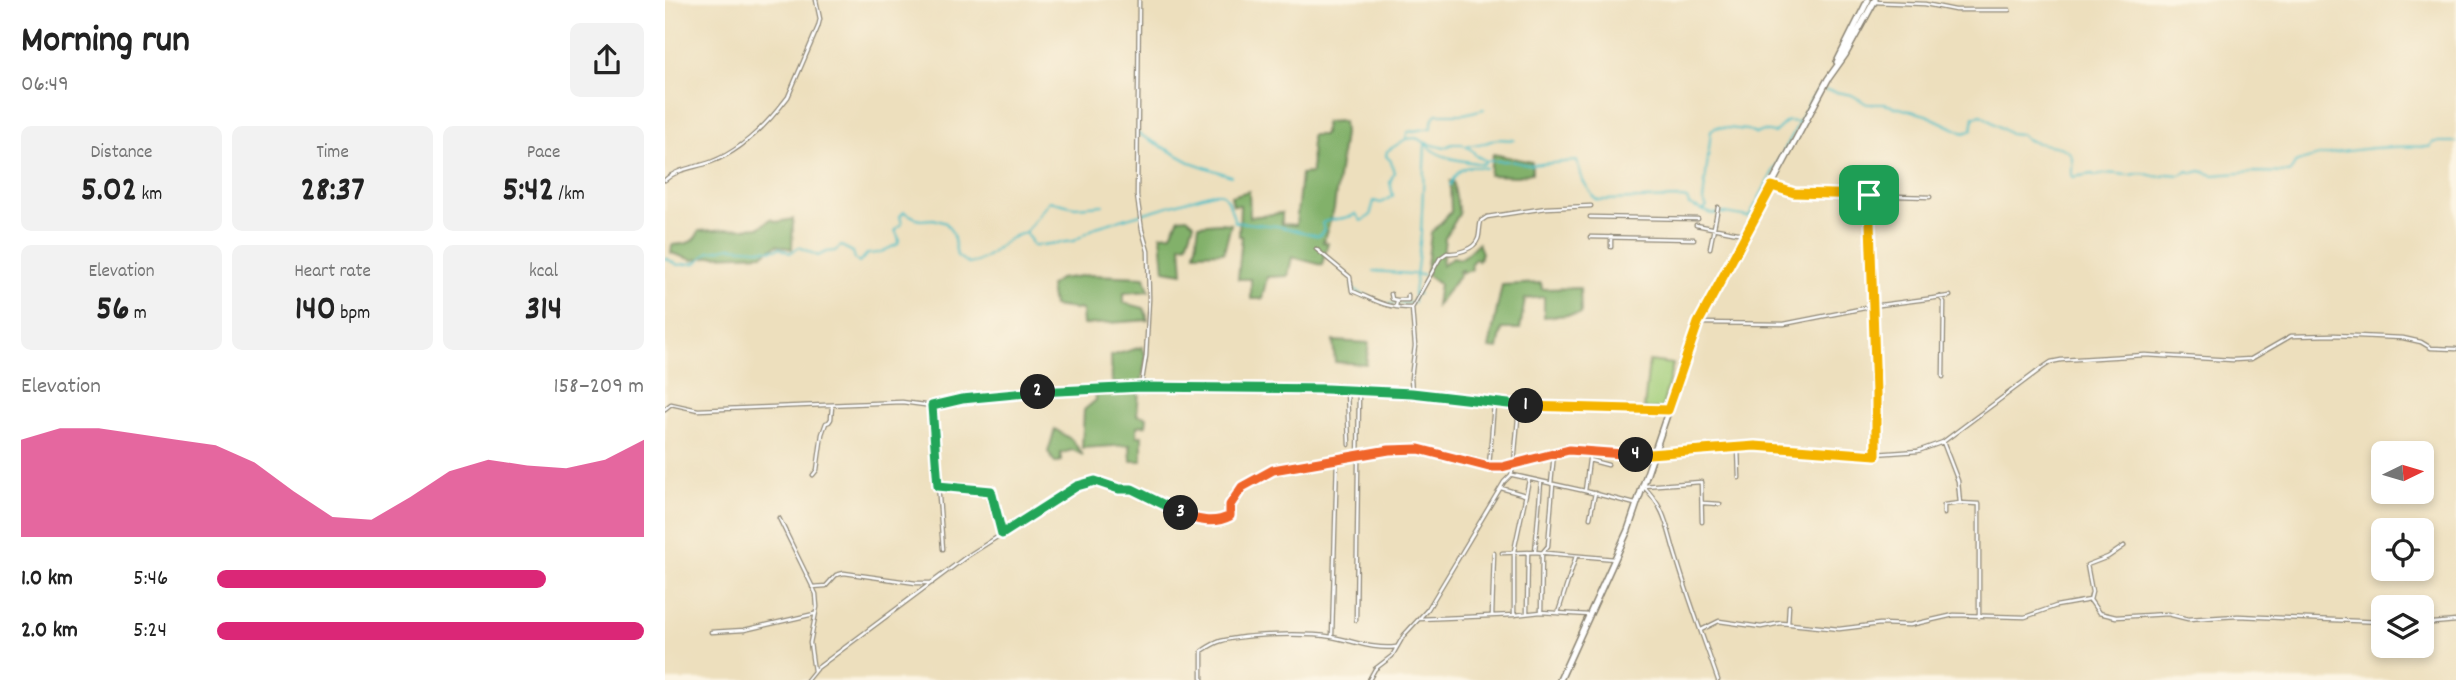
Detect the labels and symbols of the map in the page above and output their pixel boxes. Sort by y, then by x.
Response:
pin [1839,165,1899,225]
pin: 2 [1021,374,1055,410]
pin: 1 [1509,388,1543,424]
pin: 4 [1619,438,1653,472]
north arrow [2371,441,2434,504]
pin: 3 [1163,496,1199,530]

